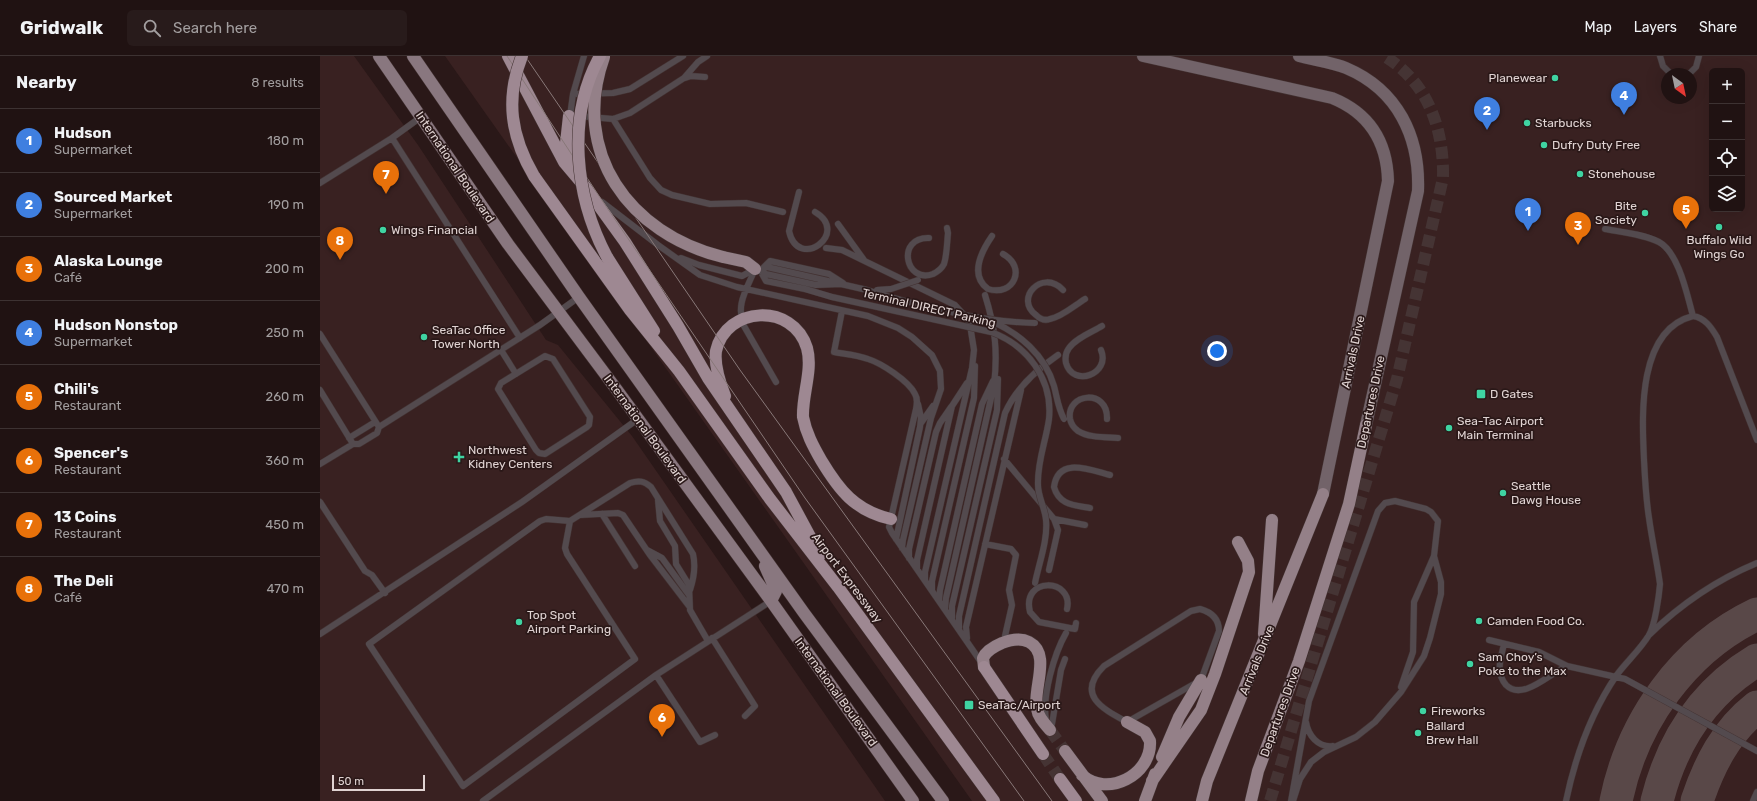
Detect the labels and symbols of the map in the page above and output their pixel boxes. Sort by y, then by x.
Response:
north arrow [1661,68,1697,104]
place label: Planewear [1489,71,1547,85]
marker: Planewear [1550,73,1560,83]
pin: 4 [1611,82,1637,115]
pin: 2 [1474,97,1500,130]
street label: International Boulevard [413,109,497,225]
place label: Starbucks [1535,116,1592,130]
marker: Starbucks [1522,118,1532,128]
place label: Dufry Duty Free [1552,138,1640,152]
marker: Dufry Duty Free [1539,140,1549,150]
pin: 7 [373,161,399,194]
place label: Stonehouse [1588,167,1656,181]
marker: Stonehouse [1575,169,1585,179]
pin: 5 [1673,196,1699,229]
pin: 1 [1515,198,1541,231]
place label: Bite Society [1595,199,1637,227]
marker: Bite Society [1640,208,1650,218]
pin: 3 [1565,212,1591,245]
marker: Buffalo Wild Wings Go [1714,222,1724,232]
place label: Wings Financial [391,223,477,237]
marker: Wings Financial [378,225,388,235]
pin: 8 [327,227,353,260]
place label: Buffalo Wild Wings Go [1686,233,1752,261]
street label: Terminal DIRECT Parking [861,286,997,330]
street label: Arrivals Drive [1338,314,1368,390]
place label: SeaTac Office Tower North [432,323,506,351]
marker: SeaTac Office Tower North [419,332,429,342]
your location [1207,341,1227,361]
street label: Departures Drive [1354,354,1388,450]
street label: International Boulevard [601,372,689,486]
place label: D Gates [1490,387,1533,401]
marker: D Gates [1475,388,1487,400]
place label: Sea-Tac Airport Main Terminal [1457,414,1544,442]
marker: Sea-Tac Airport Main Terminal [1444,423,1454,433]
place label: Northwest Kidney Centers [468,443,552,471]
marker: Northwest Kidney Centers [453,451,465,463]
place label: Seattle Dawg House [1511,479,1581,507]
marker: Seattle Dawg House [1498,488,1508,498]
street label: Airport Expressway [809,530,885,626]
place label: Top Spot Airport Parking [527,608,611,636]
place label: Camden Food Co. [1487,614,1585,628]
marker: Camden Food Co. [1474,616,1484,626]
marker: Top Spot Airport Parking [514,617,524,627]
street label: Arrivals Drive [1237,623,1277,697]
street label: International Boulevard [792,635,880,749]
place label: Sam Choy’s Poke to the Max [1478,650,1567,678]
marker: Sam Choy’s Poke to the Max [1465,659,1475,669]
street label: Departures Drive [1257,665,1303,759]
place label: SeaTac/Airport [978,698,1061,712]
marker: SeaTac/Airport [963,699,975,711]
pin: 6 [649,704,675,737]
place label: Fireworks [1431,704,1485,718]
marker: Fireworks [1418,706,1428,716]
place label: Ballard Brew Hall [1426,719,1478,747]
marker: Ballard Brew Hall [1413,728,1423,738]
scale bar [332,773,425,792]

